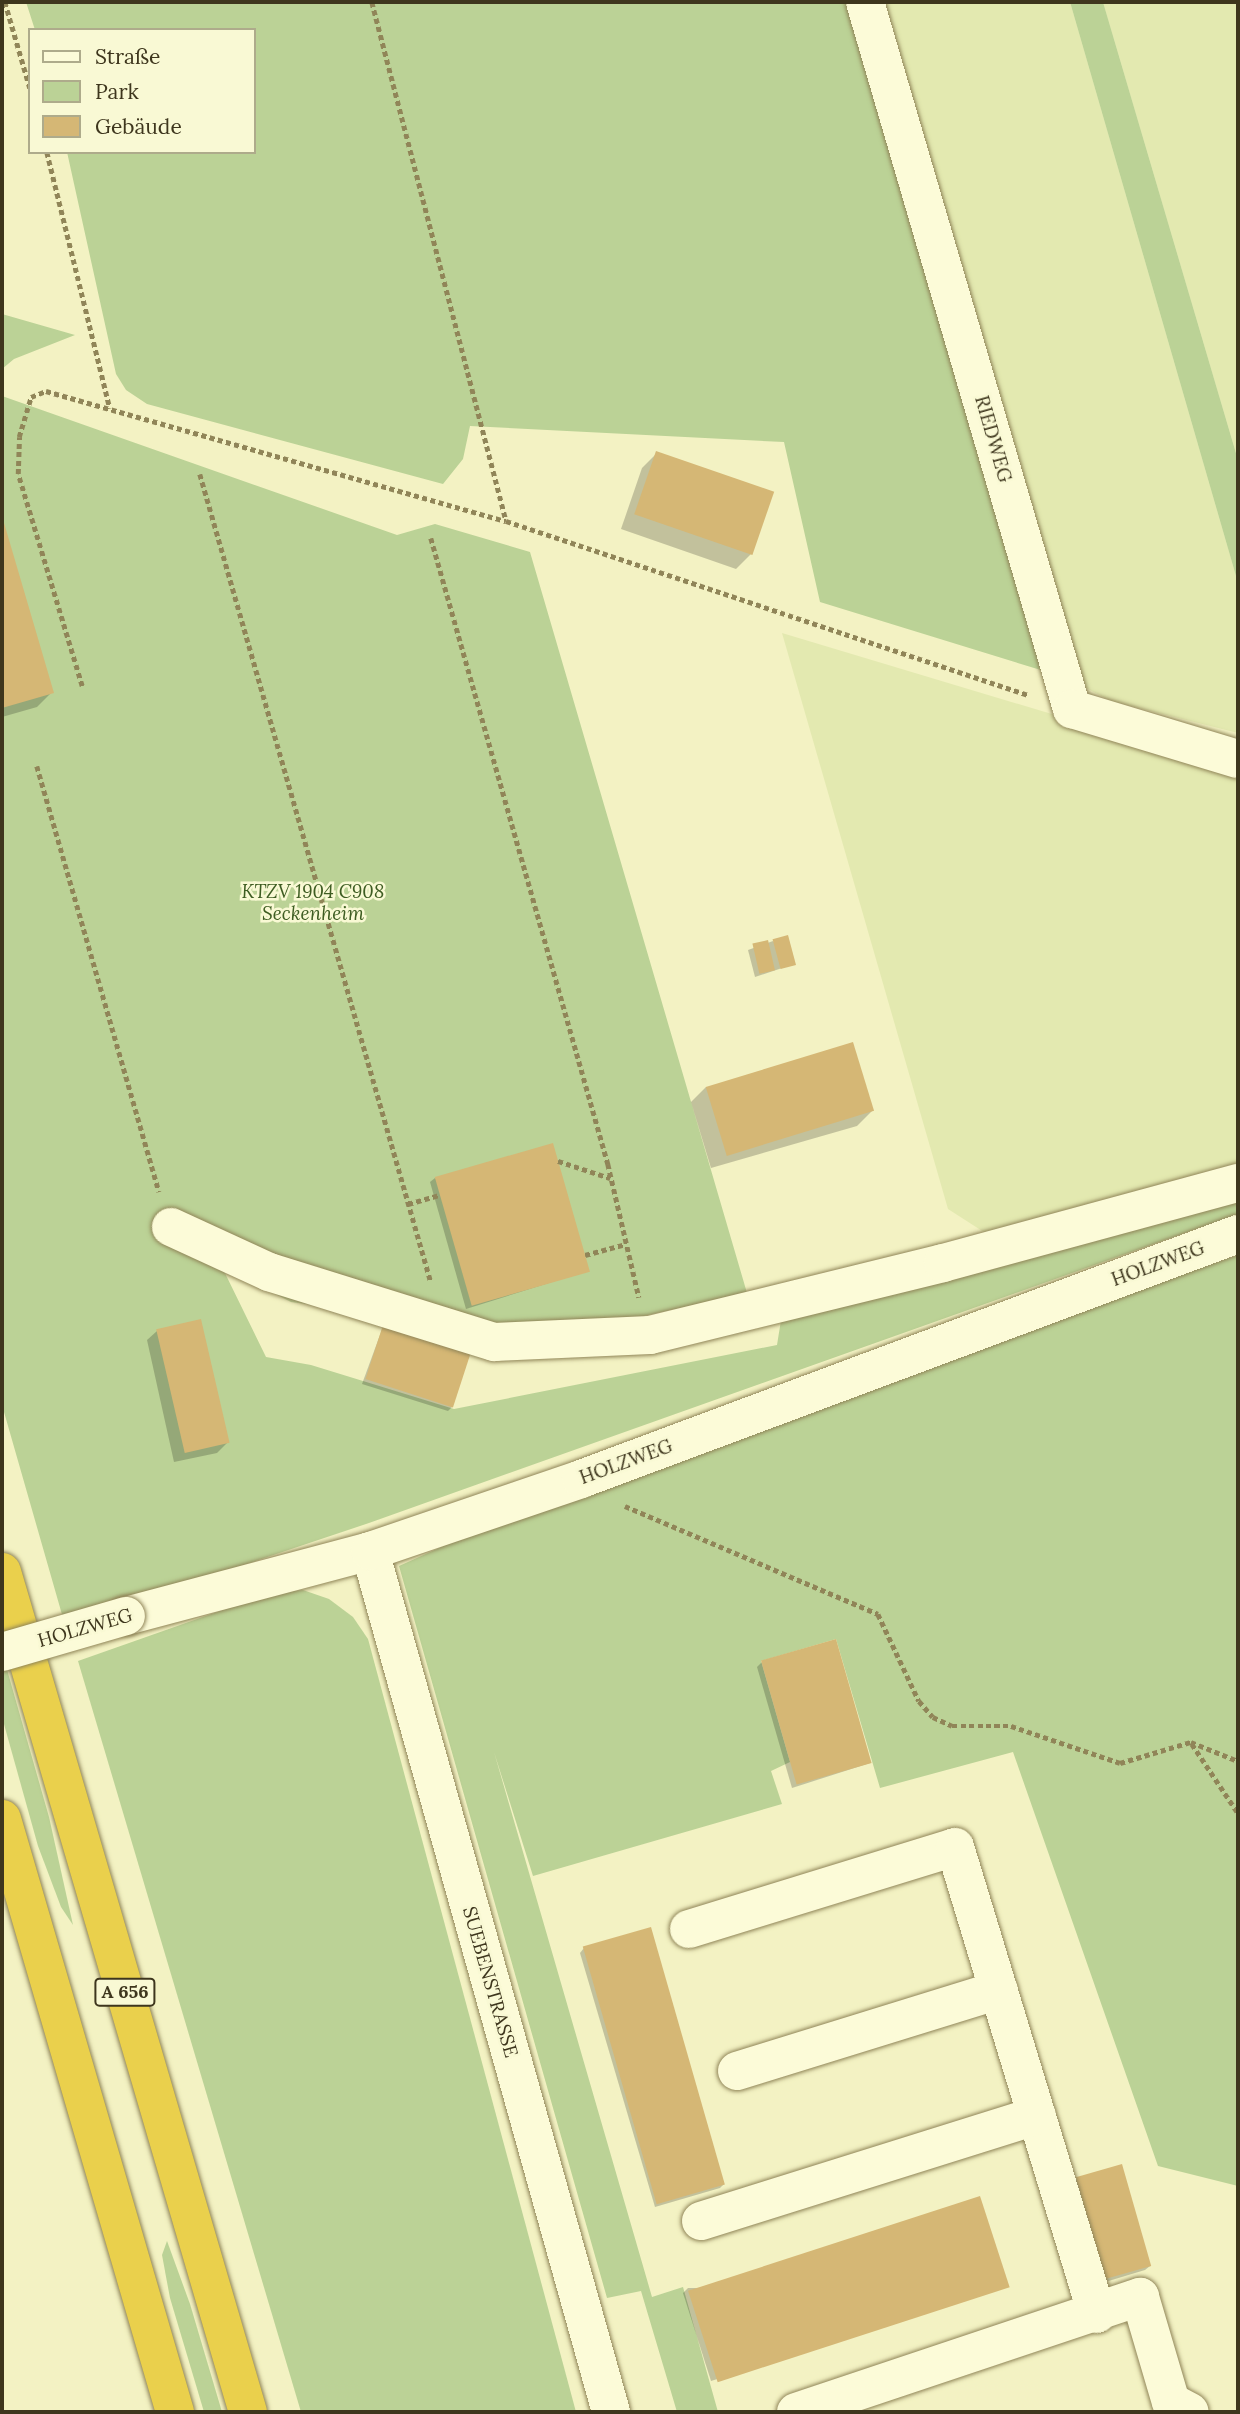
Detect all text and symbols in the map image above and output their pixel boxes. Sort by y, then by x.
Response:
legend [28,28,256,154]
text: Straße [95,43,160,70]
text: Park [95,78,139,105]
text: Gebäude [95,113,182,140]
street label: RIEDWEG [970,393,1016,485]
park label: KTZV 1904 C908 Seckenheim [242,881,384,925]
street label: HOLZWEG [1108,1237,1208,1291]
street label: HOLZWEG [576,1435,676,1489]
street label: HOLZWEG [35,1604,135,1652]
street label: SUEBENSTRASSE [458,1904,522,2060]
road number: A 656 [94,1978,156,2006]

